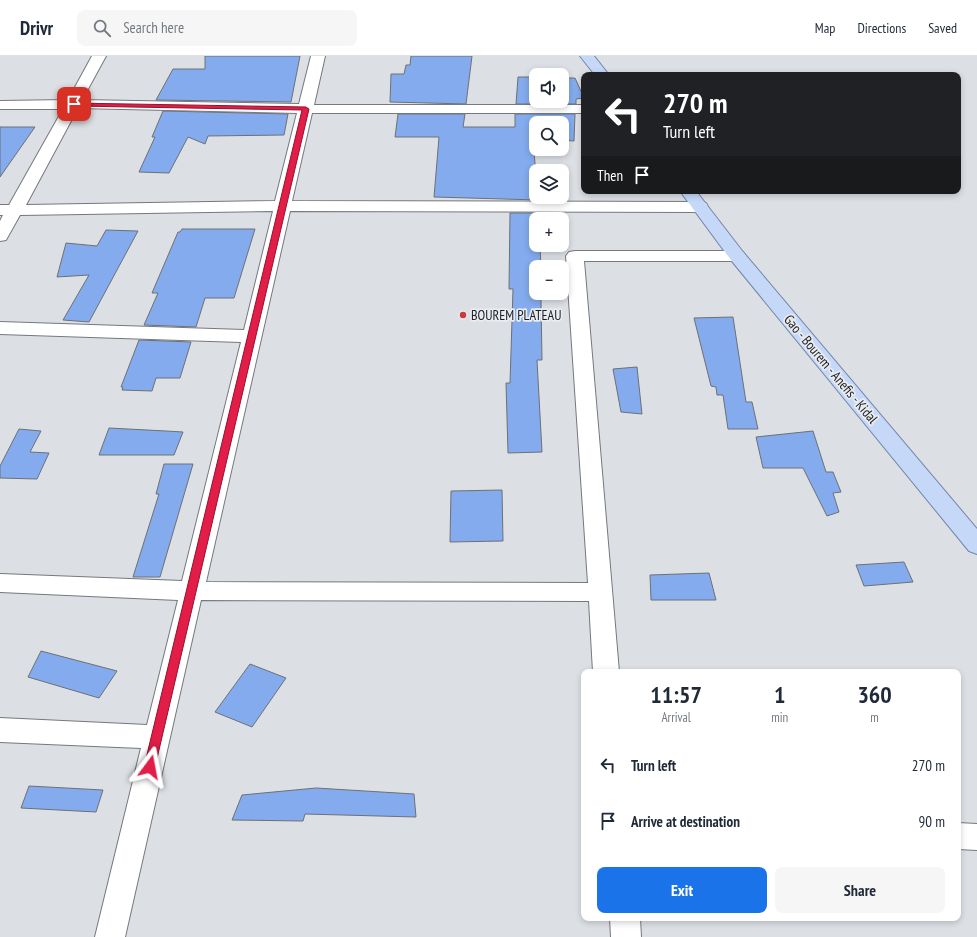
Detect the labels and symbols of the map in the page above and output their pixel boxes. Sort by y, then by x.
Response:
pin [57,87,91,121]
place label: BOUREM PLATEAU [471,306,561,324]
marker: BOUREM PLATEAU [458,310,468,320]
street label: Gao - Bourem - Anefis - Kidal [780,311,882,428]
position arrow [129,746,171,788]

